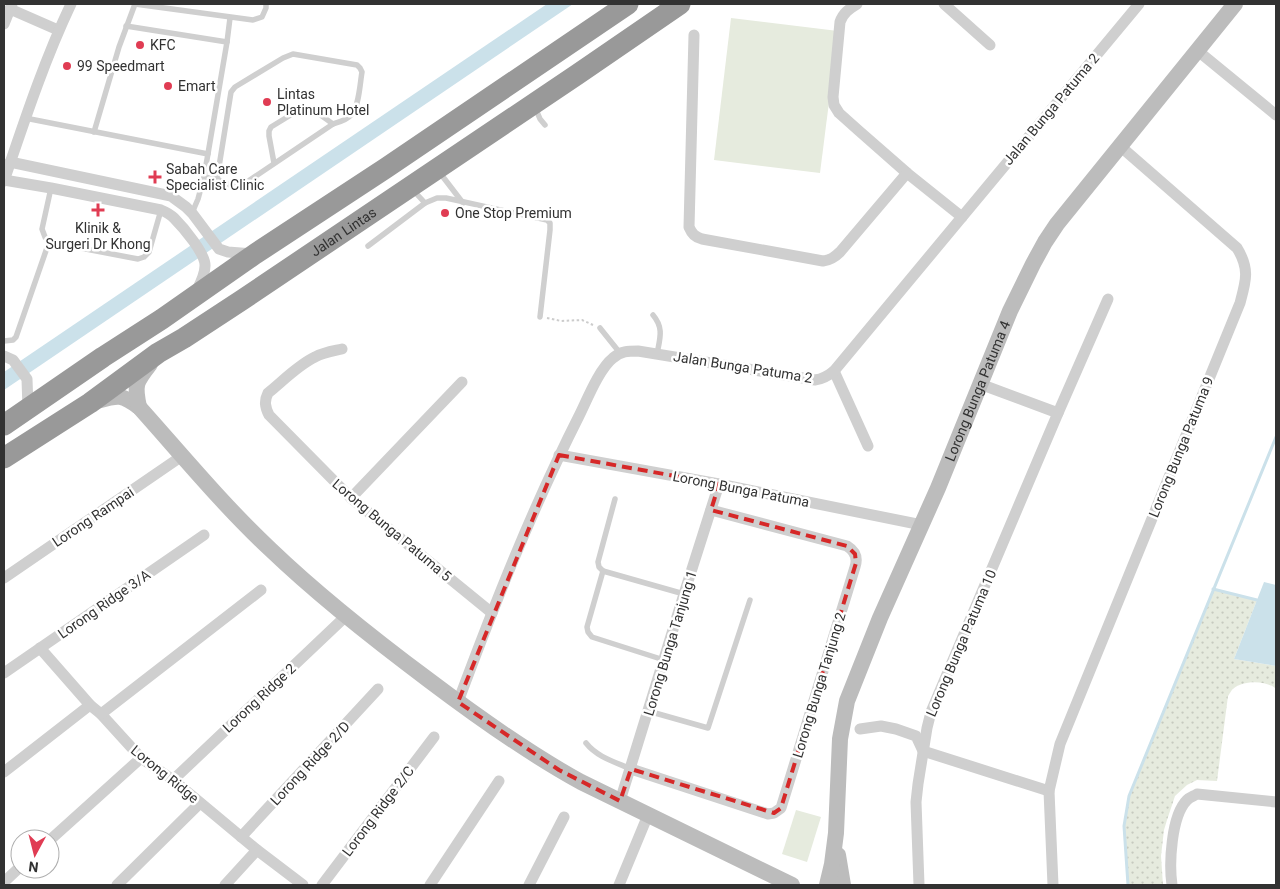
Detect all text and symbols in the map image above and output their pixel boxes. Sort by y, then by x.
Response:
place label: KFC [150,37,176,53]
marker: KFC [134,39,146,51]
street label: Jalan Bunga Patuma 2 [1000,50,1102,168]
place label: 99 Speedmart [77,58,165,74]
marker: 99 Speedmart [61,60,73,72]
place label: Emart [178,78,216,94]
marker: Emart [162,80,174,92]
place label: Lintas Platinum Hotel [277,86,369,118]
marker: Lintas Platinum Hotel [261,96,273,108]
place label: Sabah Care Specialist Clinic [166,161,264,193]
marker: Sabah Care Specialist Clinic [148,170,162,184]
marker: Klinik & Surgeri Dr Khong [91,203,105,217]
street label: Jalan Lintas [307,204,379,260]
place label: One Stop Premium [455,205,572,221]
marker: One Stop Premium [439,207,451,219]
place label: Klinik & Surgeri Dr Khong [45,220,151,252]
street label: Lorong Bunga Patuma 4 [942,318,1013,464]
street label: Jalan Bunga Patuma 2 [672,348,814,386]
street label: Lorong Bunga Patuma 9 [1145,374,1217,520]
street label: Lorong Bunga Patuma [671,468,811,510]
street label: Lorong Bunga Patuma 5 [329,476,455,584]
street label: Lorong Rampai [49,484,137,550]
street label: Lorong Ridge 3/A [55,566,153,642]
street label: Lorong Bunga Patuma 10 [923,567,999,719]
street label: Lorong Bunga Tanjung 1 [640,568,700,718]
street label: Lorong Bunga Tanjung 2 [789,610,849,760]
street label: Lorong Ridge 2 [219,660,299,736]
street label: Lorong Ridge 2/D [267,718,353,808]
street label: Lorong Ridge [128,742,202,806]
street label: Lorong Ridge 2/C [339,763,417,859]
north arrow [10,829,60,879]
text: N [28,858,39,875]

